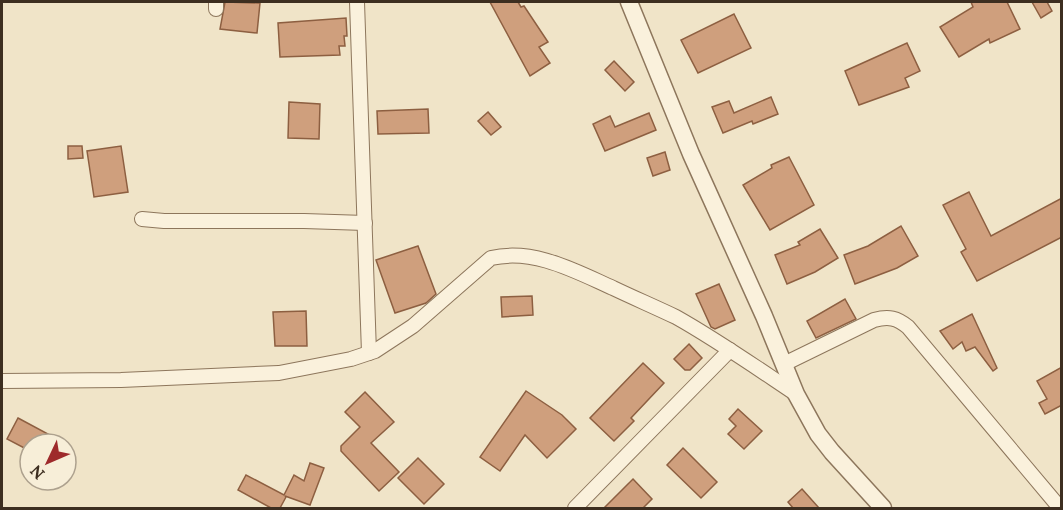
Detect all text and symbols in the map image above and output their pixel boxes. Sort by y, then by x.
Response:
north arrow [18,432,78,492]
text: N [26,461,49,484]

